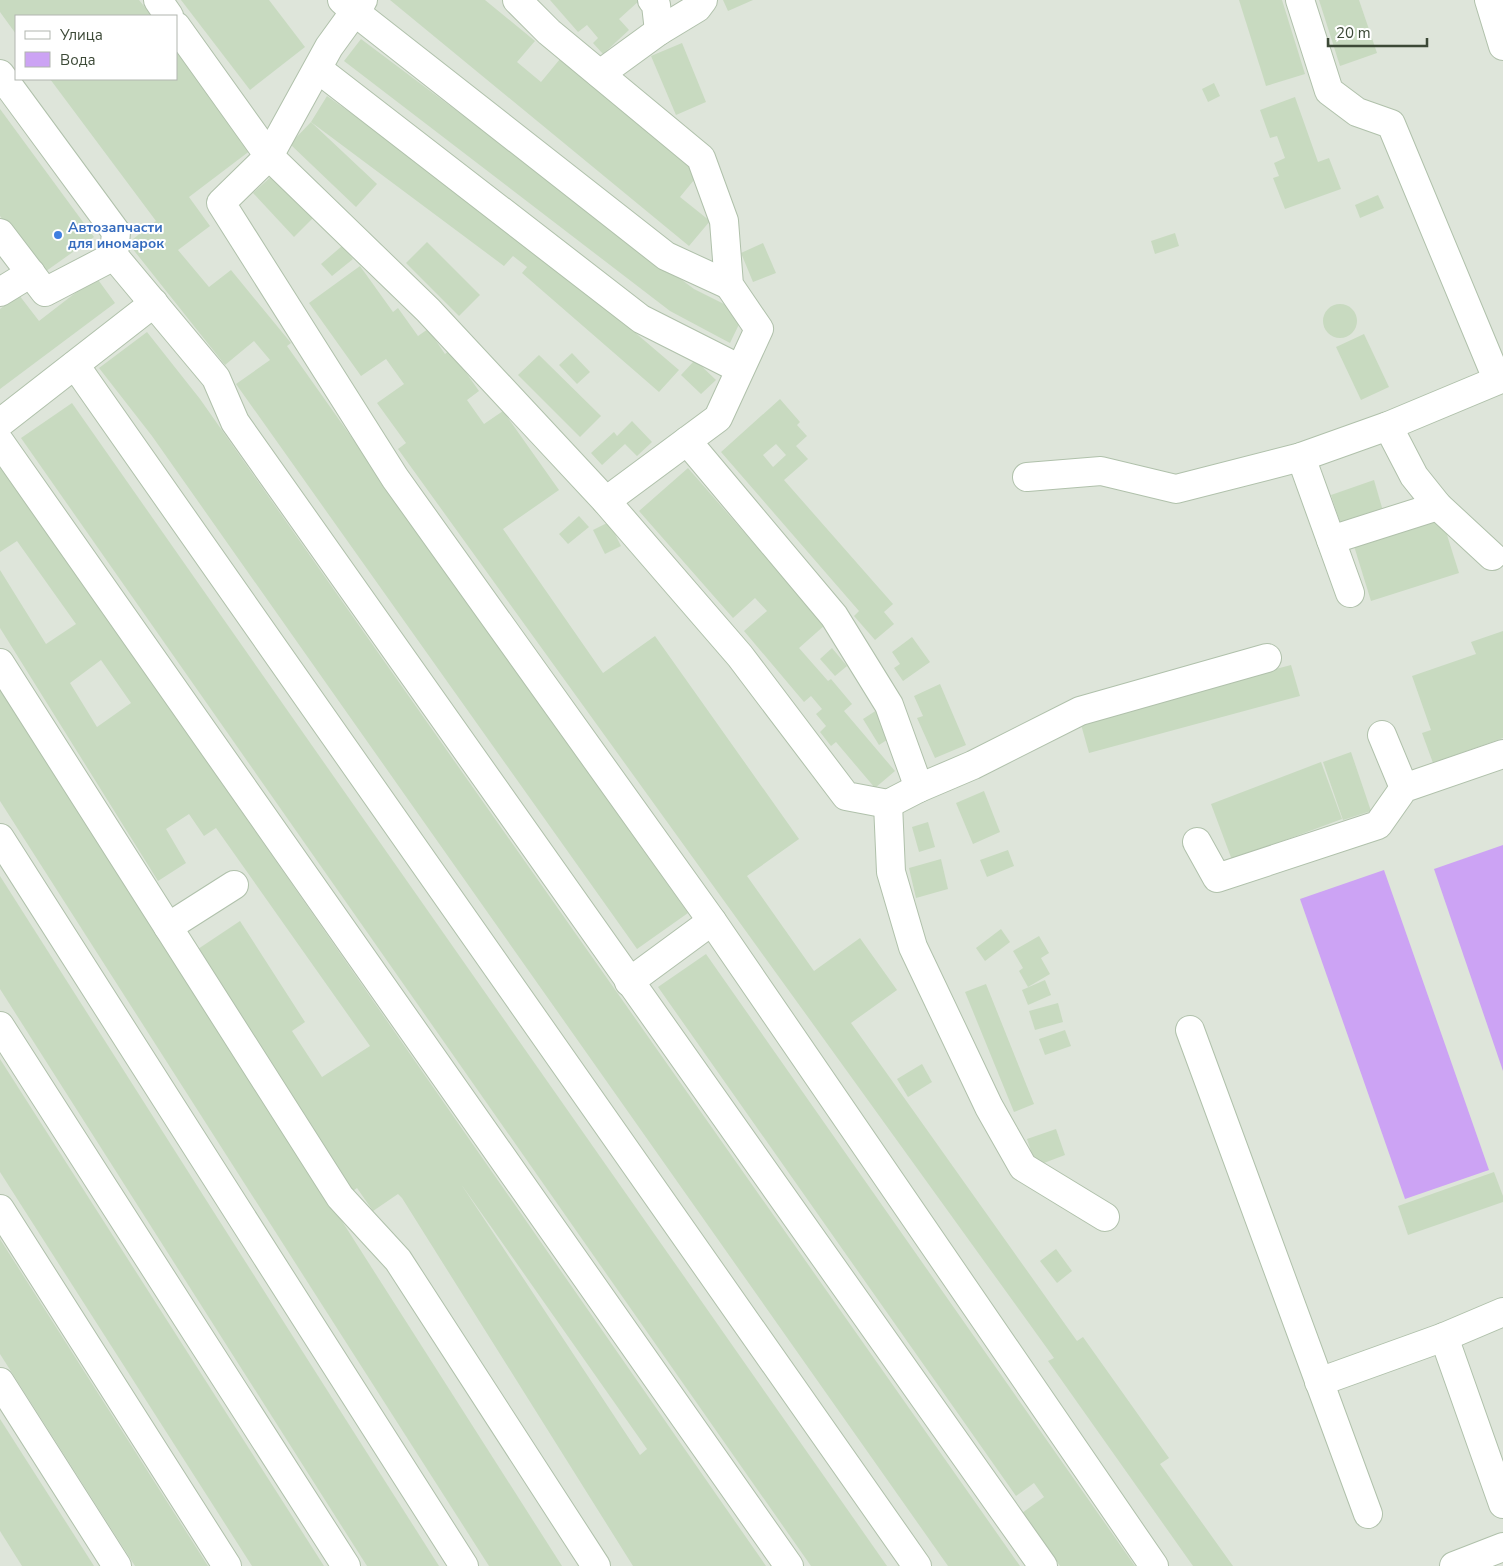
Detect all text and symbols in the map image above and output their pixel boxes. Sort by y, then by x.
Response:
legend [15,15,178,80]
scale bar [1328,15,1427,47]
text: 20 m [1336,23,1371,43]
text: Улица [59,25,103,45]
text: Вода [60,50,96,70]
place label: Автозапчасти для иномарок [68,218,164,253]
marker: Автозапчасти для иномарок [52,229,64,241]

